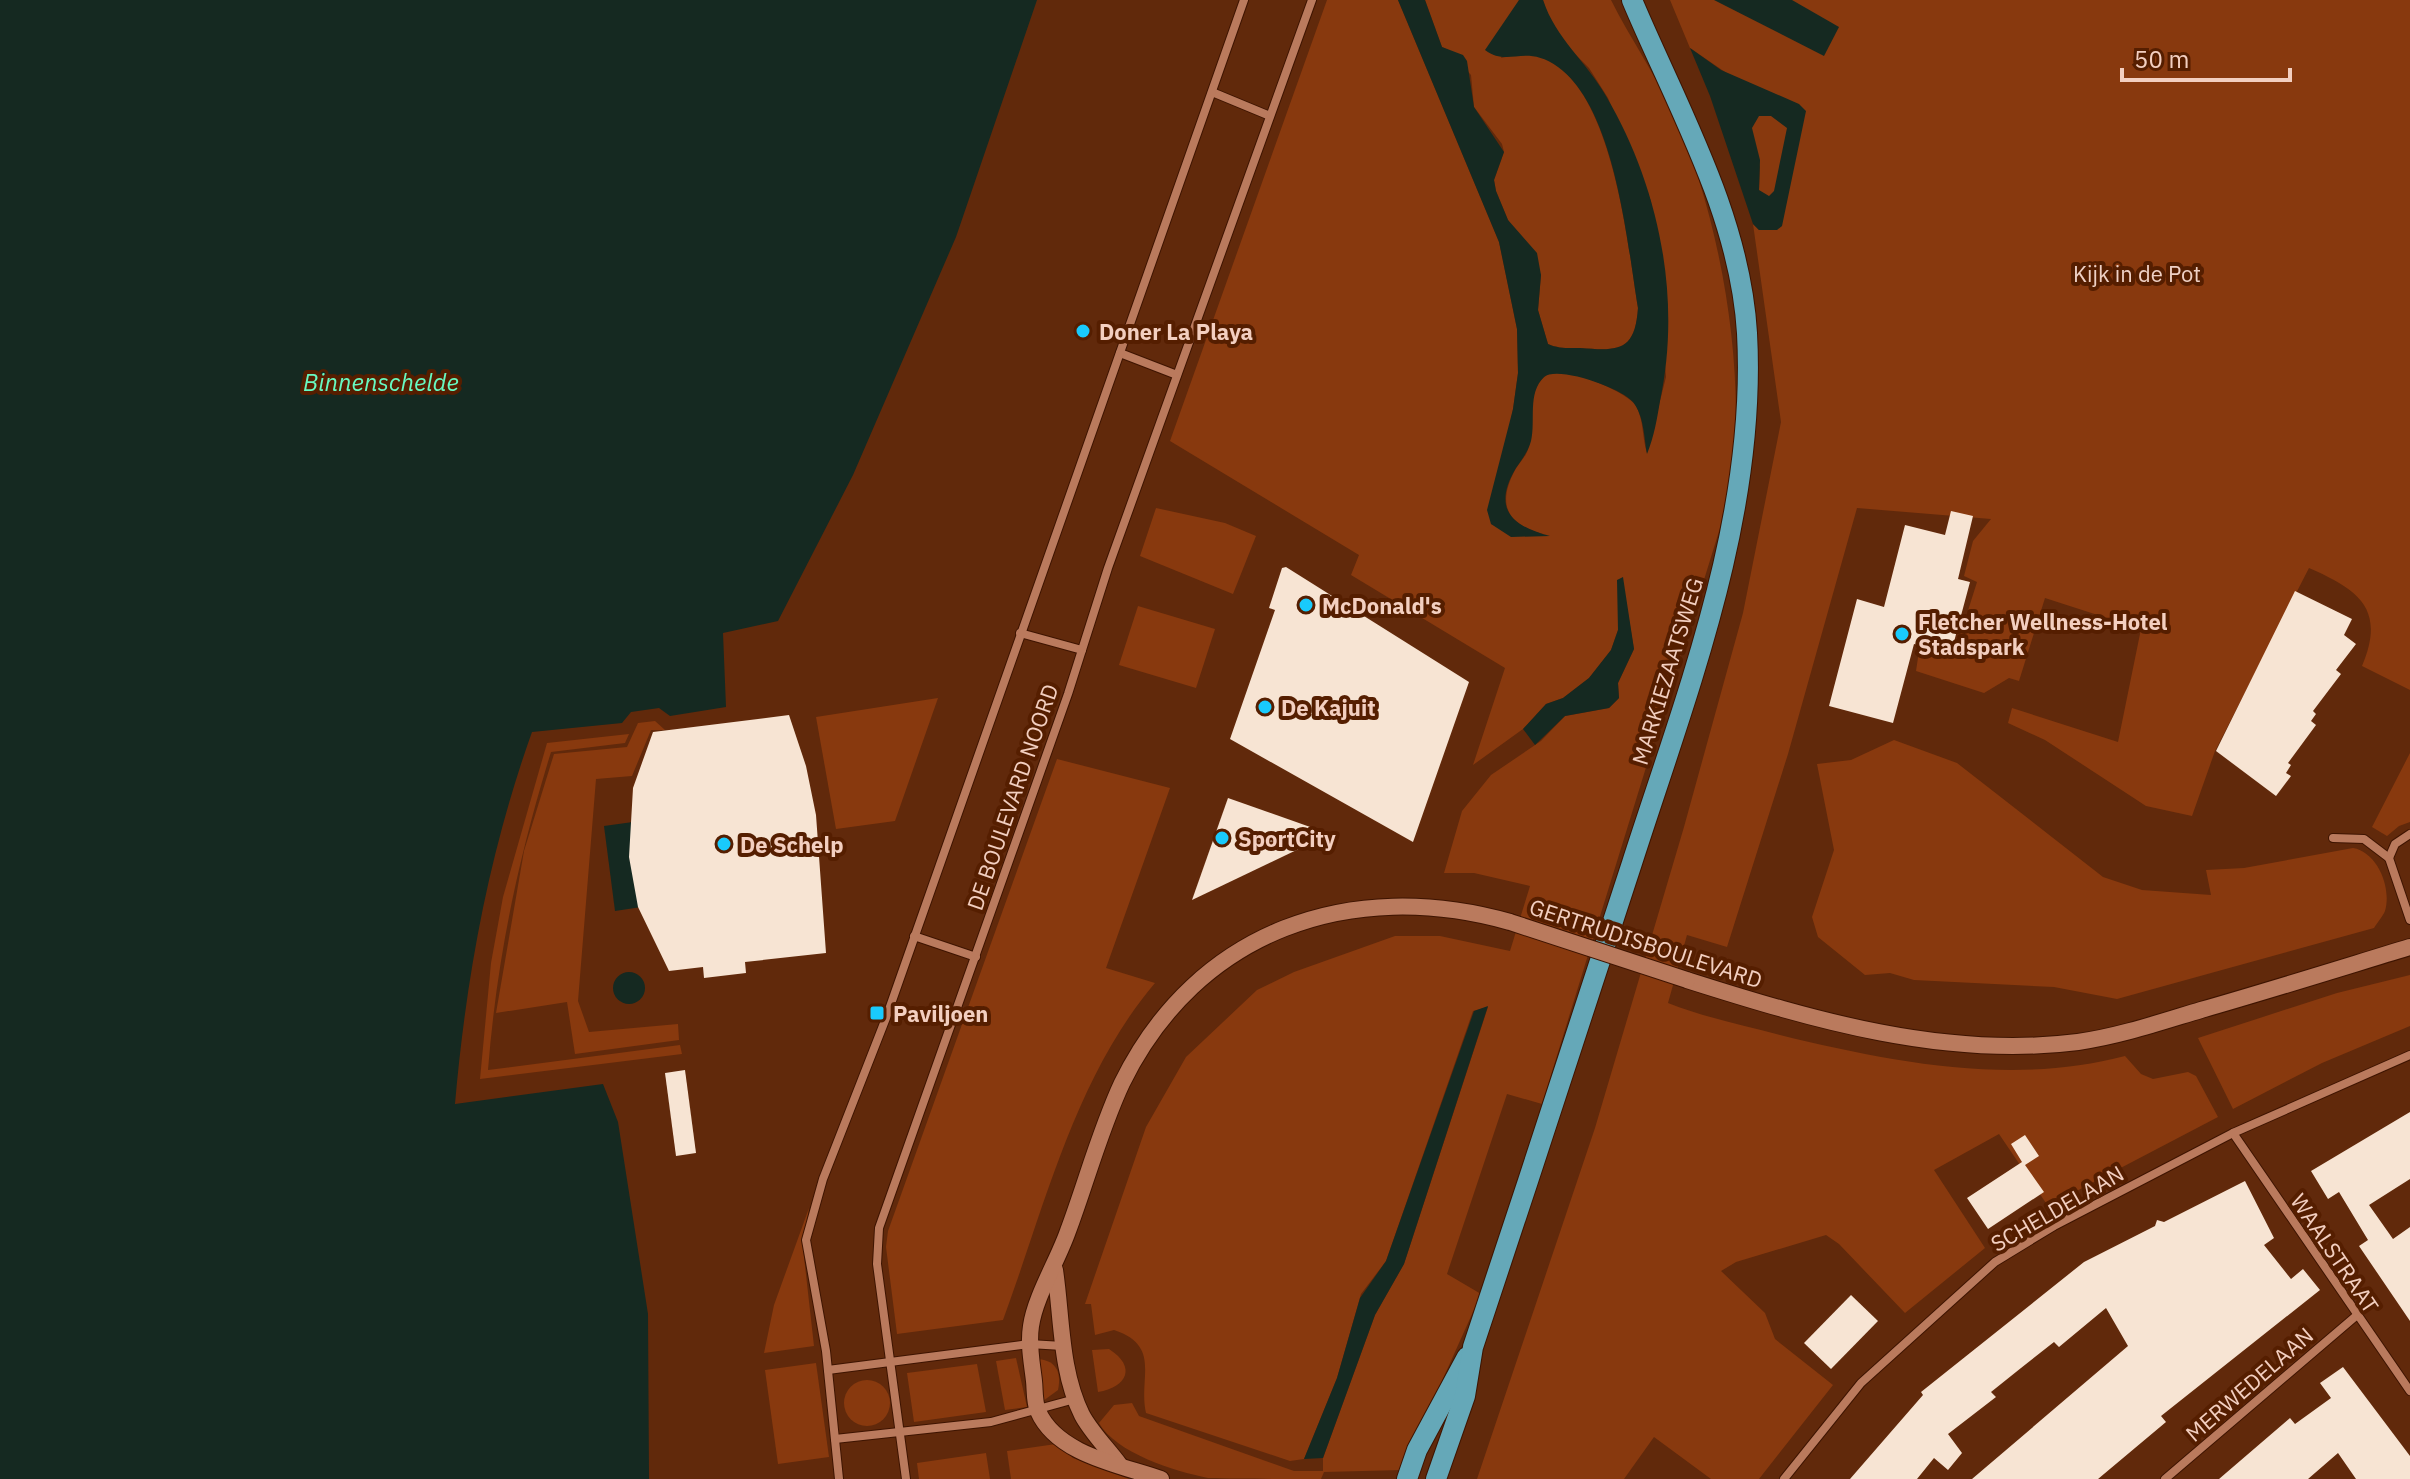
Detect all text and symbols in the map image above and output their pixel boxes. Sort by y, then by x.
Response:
scale bar [2122,32,2290,82]
text: 50 m [2134,43,2189,75]
park label: Kijk in de Pot [2073,259,2201,288]
place label: Doner La Playa [1099,317,1253,346]
marker: Doner La Playa [1074,322,1092,340]
water label: Binnenschelde [303,366,459,398]
street label: MARKIEZAATSWEG [1625,574,1709,768]
place label: McDonald's [1322,591,1442,620]
marker: McDonald's [1297,596,1315,614]
place label: Fletcher Wellness-Hotel Stadspark [1918,607,2168,661]
marker: Fletcher Wellness-Hotel Stadspark [1893,625,1911,643]
street label: DE BOULEVARD NOORD [960,680,1064,914]
place label: De Kajuit [1281,693,1376,722]
marker: De Kajuit [1256,698,1274,716]
place label: SportCity [1238,824,1336,853]
marker: SportCity [1213,829,1231,847]
place label: De Schelp [740,830,844,859]
marker: De Schelp [715,835,733,853]
street label: GERTRUDISBOULEVARD [1526,892,1766,994]
place label: Paviljoen [893,999,988,1028]
marker: Paviljoen [868,1004,886,1022]
street label: SCHELDELAAN [1985,1158,2129,1258]
street label: WAALSTRAAT [2284,1188,2386,1319]
street label: MERWEDELAAN [2179,1321,2319,1447]

